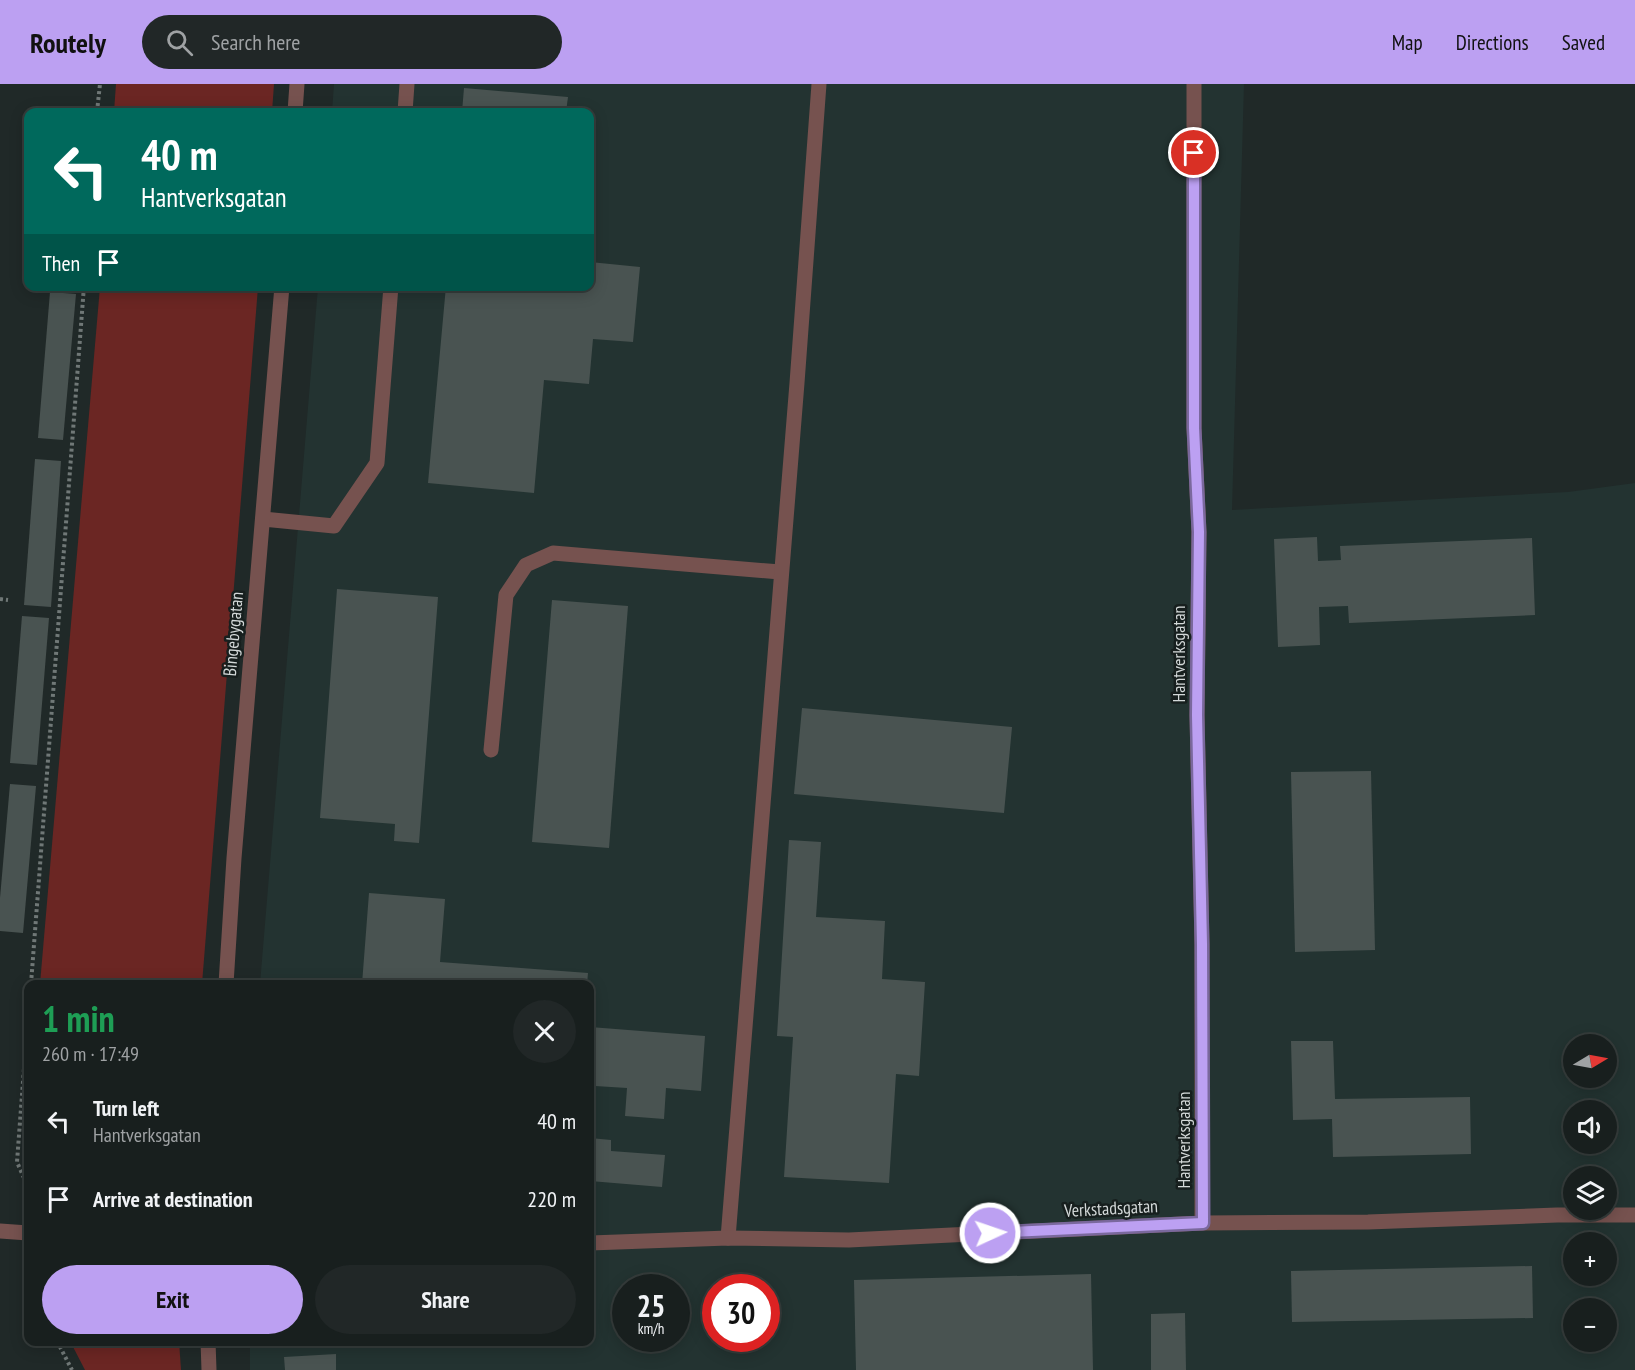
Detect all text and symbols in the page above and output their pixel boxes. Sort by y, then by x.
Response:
search box [142,15,562,69]
text: Routely [30,24,106,61]
icon: search [163,26,196,59]
text: Search here [211,28,300,56]
text: Map [1392,29,1423,56]
text: Directions [1456,29,1529,56]
text: Saved [1562,29,1605,56]
text: 40 m [141,127,218,182]
pin [1168,127,1219,178]
icon: left [42,132,120,210]
icon: arrive [1177,136,1210,169]
text: Hantverksgatan [141,180,287,214]
icon: arrive [92,246,125,279]
text: Then [42,249,80,277]
street label: Bingebygatan [218,591,248,677]
street label: Hantverksgatan [1167,605,1190,703]
text: 1 min [42,995,115,1042]
button: close [513,1000,576,1063]
north arrow [1563,1034,1617,1088]
map controls [1563,1034,1617,1352]
text: 260 m · 17:49 [42,1041,139,1067]
street label: Hantverksgatan [1172,1091,1195,1189]
text: Turn left [93,1094,159,1122]
button: sound [1563,1100,1617,1154]
icon: left [42,1105,75,1138]
text: 40 m [537,1107,576,1135]
text: Hantverksgatan [93,1122,201,1148]
button: layers [1563,1166,1617,1220]
icon: arrive [42,1183,75,1216]
text: Arrive at destination [93,1185,253,1213]
text: 220 m [527,1185,576,1213]
street label: Verkstadsgatan [1062,1194,1159,1222]
position arrow [958,1201,1022,1265]
button: + [1563,1232,1617,1286]
button: Exit [42,1265,303,1334]
button: Share [315,1265,576,1334]
speed limit sign: 30 [702,1274,780,1352]
text: 25 [637,1286,665,1325]
button: − [1563,1298,1617,1352]
text: km/h [638,1319,664,1338]

